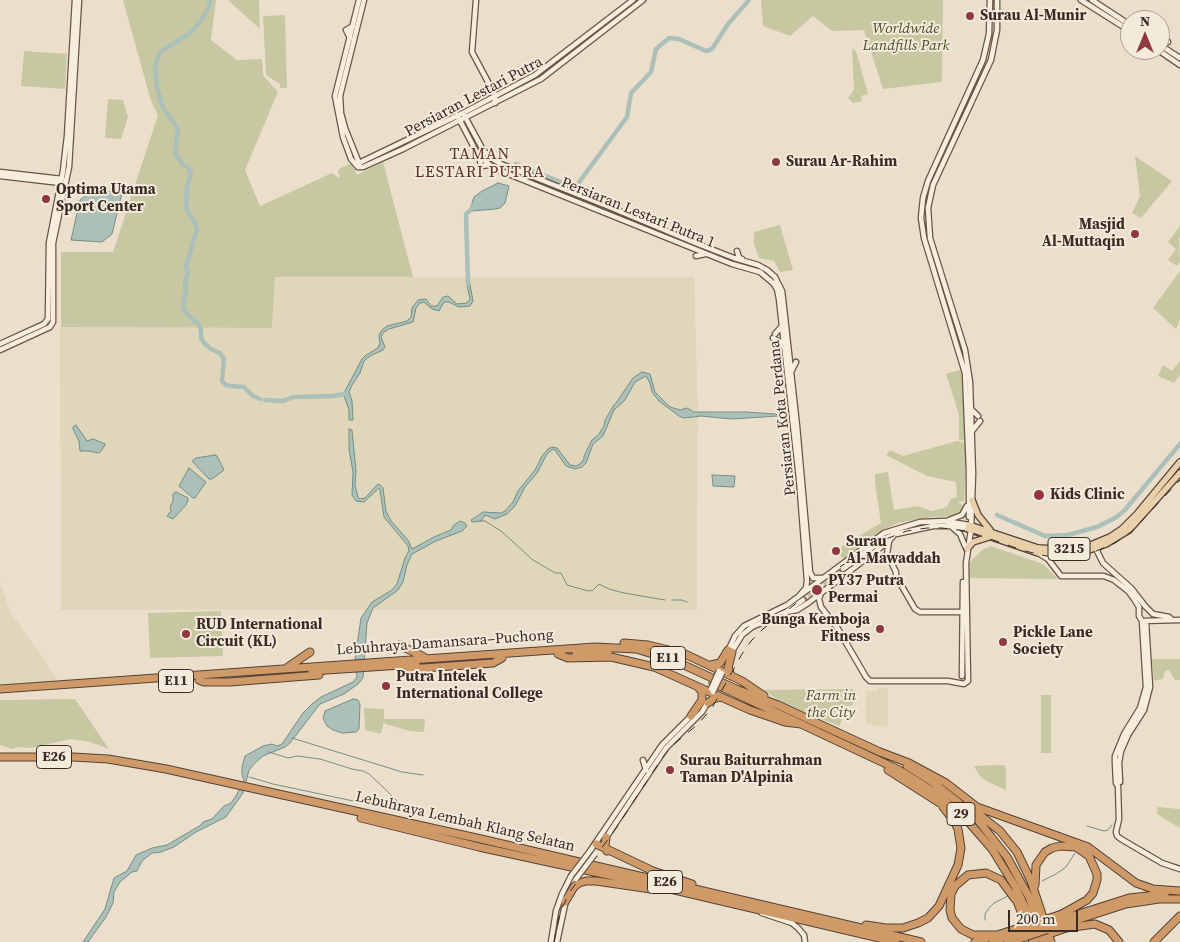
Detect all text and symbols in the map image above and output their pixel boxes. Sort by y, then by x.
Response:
place label: Surau Al-Munir [980,7,1087,25]
marker: Surau Al-Munir [964,10,976,22]
north arrow [1120,10,1170,60]
text: N [1140,11,1150,31]
park label: Worldwide Landfills Park [863,20,949,55]
street label: Persiaran Lestari Putra [402,53,546,141]
district label: TAMAN LESTARI PUTRA [413,145,547,183]
place label: Surau Ar-Rahim [786,153,897,171]
marker: Surau Ar-Rahim [770,156,782,168]
street label: Persiaran Lestari Putra 1 [558,174,718,252]
place label: Optima Utama Sport Center [56,181,156,216]
marker: Optima Utama Sport Center [40,193,52,205]
place label: Masjid Al-Muttaqin [1042,216,1125,251]
marker: Masjid Al-Muttaqin [1129,228,1141,240]
street label: Persiaran Kota Perdana [766,339,800,497]
place label: Kids Clinic [1050,486,1125,504]
marker: Kids Clinic [1032,488,1046,502]
place label: Surau Al-Mawaddah [846,533,941,568]
road number: 3215 [1048,538,1090,560]
marker: Surau Al-Mawaddah [830,545,842,557]
place label: PY37 Putra Permai [828,572,904,607]
marker: PY37 Putra Permai [810,583,824,597]
place label: Bunga Kemboja Fitness [761,611,870,646]
place label: RUD International Circuit (KL) [196,616,323,651]
marker: Bunga Kemboja Fitness [874,623,886,635]
place label: Pickle Lane Society [1013,624,1093,659]
street label: Lebuhraya Damansara–Puchong [336,626,554,660]
marker: RUD International Circuit (KL) [180,628,192,640]
marker: Pickle Lane Society [997,636,1009,648]
road number: E11 [650,646,686,670]
place label: Putra Intelek International College [396,668,543,703]
road number: E11 [158,669,194,692]
marker: Putra Intelek International College [380,680,392,692]
park label: Farm in the City [806,687,856,722]
road number: E26 [36,746,72,769]
place label: Surau Baiturrahman Taman D'Alpinia [680,752,822,787]
marker: Surau Baiturrahman Taman D'Alpinia [664,764,676,776]
street label: Lebuhraya Lembah Klang Selatan [353,788,577,856]
road number: 29 [947,802,975,826]
road number: E26 [648,870,682,894]
scale bar [1010,900,1080,932]
text: 200 m [1016,908,1056,929]

